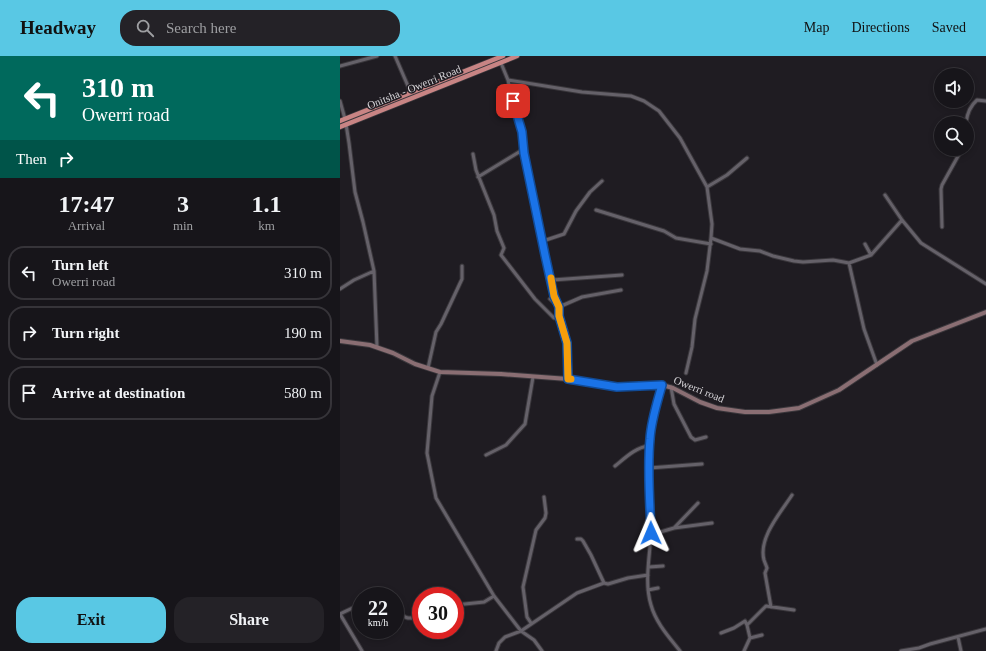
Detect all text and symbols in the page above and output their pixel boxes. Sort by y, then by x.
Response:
search box [120,10,400,46]
text: Headway [20,17,96,38]
icon: search [134,17,156,39]
text: Search here [166,20,236,36]
text: Map [804,20,829,35]
text: Directions [851,20,910,35]
text: Saved [932,20,966,35]
street label: Onitsha - Owerri Road [365,62,463,111]
map controls [934,68,974,156]
button: sound [934,68,974,108]
icon: left [16,72,68,124]
text: 310 m [82,72,154,103]
pin [496,84,530,118]
icon: arrive [502,90,524,112]
text: Owerri road [82,105,169,125]
button: search [934,116,974,156]
icon: right [55,148,77,170]
text: Then [16,151,47,167]
text: 17:47 [58,191,114,217]
text: 3 [177,191,189,217]
text: 1.1 [252,191,282,217]
text: Arrival [68,218,105,233]
text: min [173,218,193,233]
text: km [258,218,275,233]
text: Turn left [52,257,109,273]
icon: left [18,262,40,284]
text: 310 m [284,265,322,281]
text: Owerri road [52,274,115,289]
icon: right [18,322,40,344]
text: Turn right [52,325,119,341]
text: 190 m [284,325,322,341]
street label: Owerri road [672,373,726,405]
icon: arrive [18,382,40,404]
text: Arrive at destination [52,385,185,401]
text: 580 m [284,385,322,401]
position arrow [630,512,672,554]
speed limit sign: 30 [412,587,464,639]
button: Exit [16,597,166,643]
button: Share [174,597,324,643]
text: 22 [368,597,388,619]
text: km/h [368,617,388,628]

